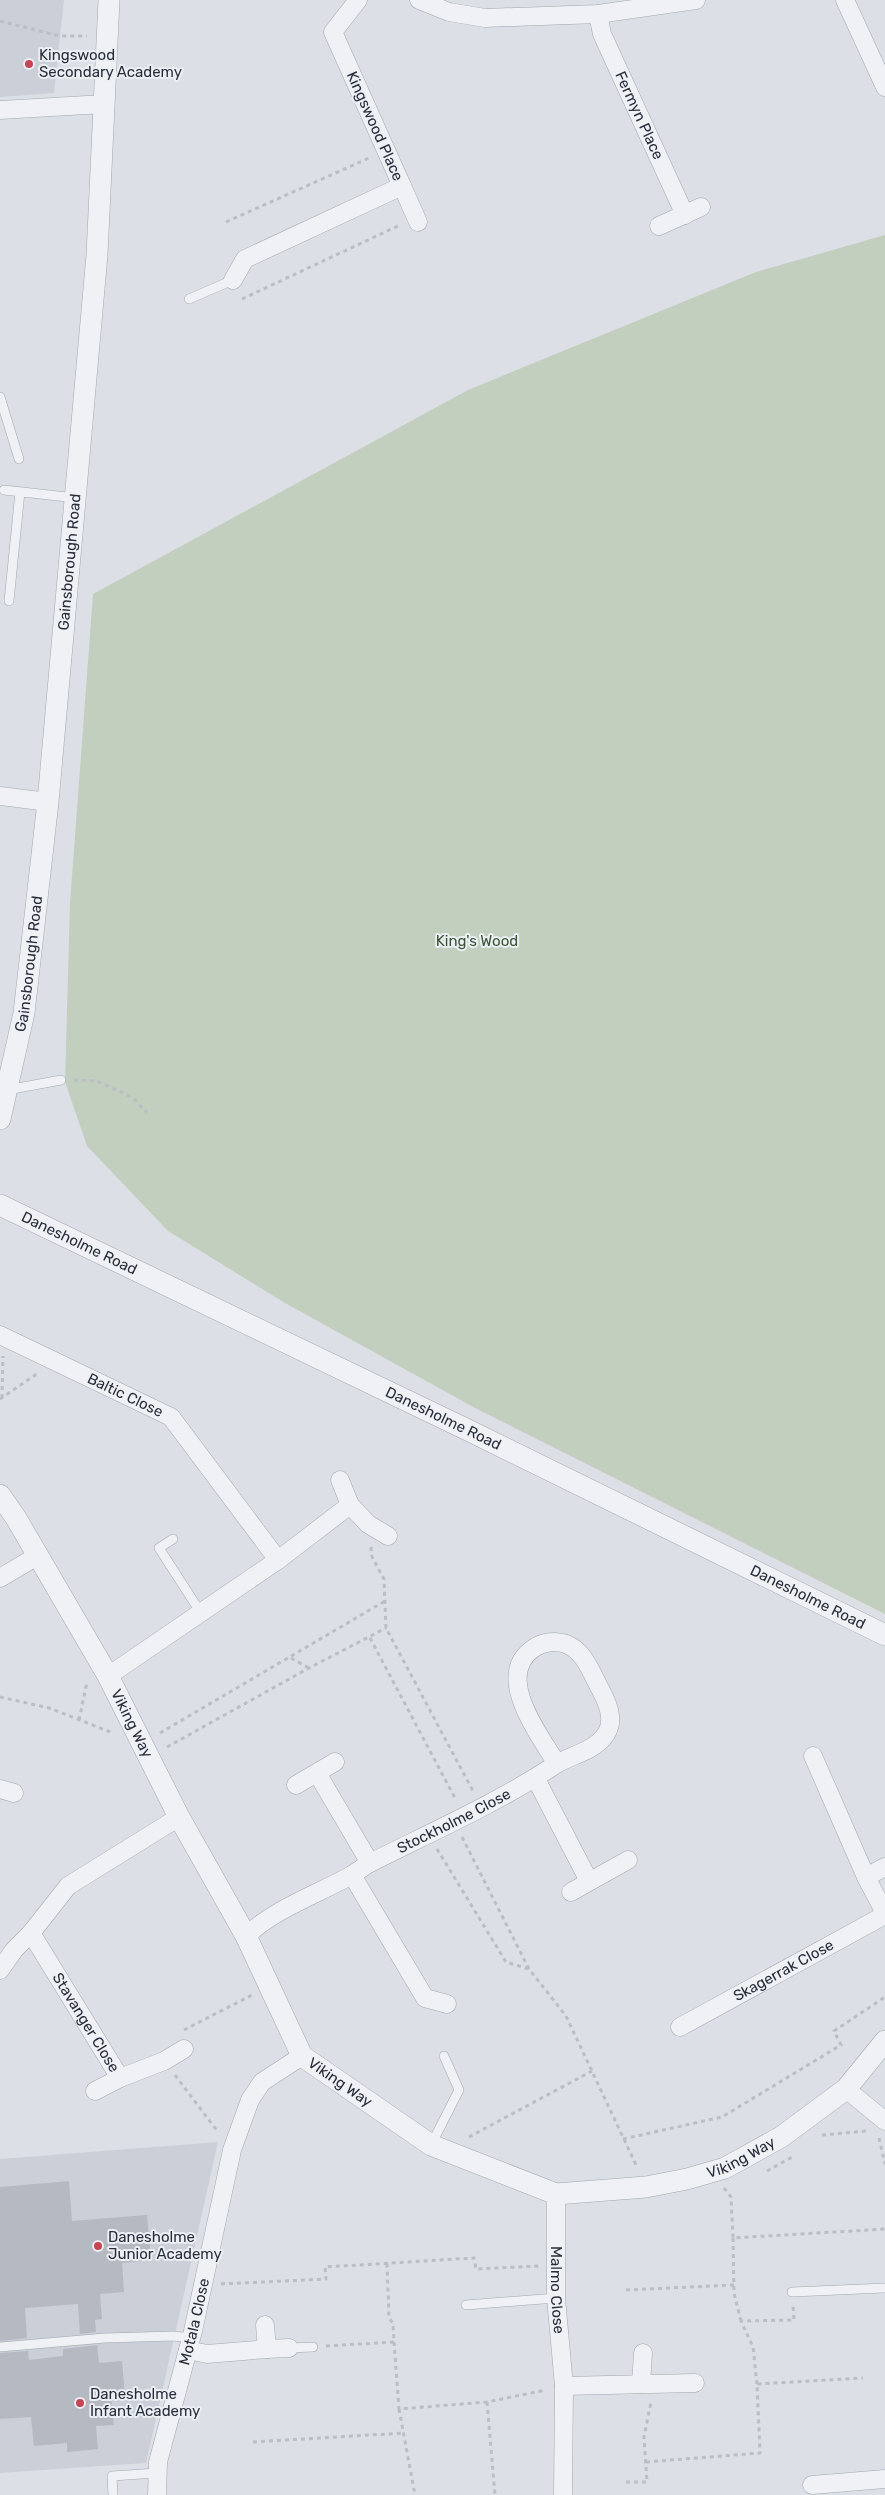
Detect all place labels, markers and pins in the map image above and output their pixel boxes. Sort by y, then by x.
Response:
place label: Kingswood Secondary Academy [39,46,182,81]
marker: Kingswood Secondary Academy [23,58,35,70]
place label: Danesholme Junior Academy [108,2228,222,2263]
marker: Danesholme Junior Academy [92,2240,104,2252]
place label: Danesholme Infant Academy [90,2385,200,2420]
marker: Danesholme Infant Academy [74,2397,86,2409]

